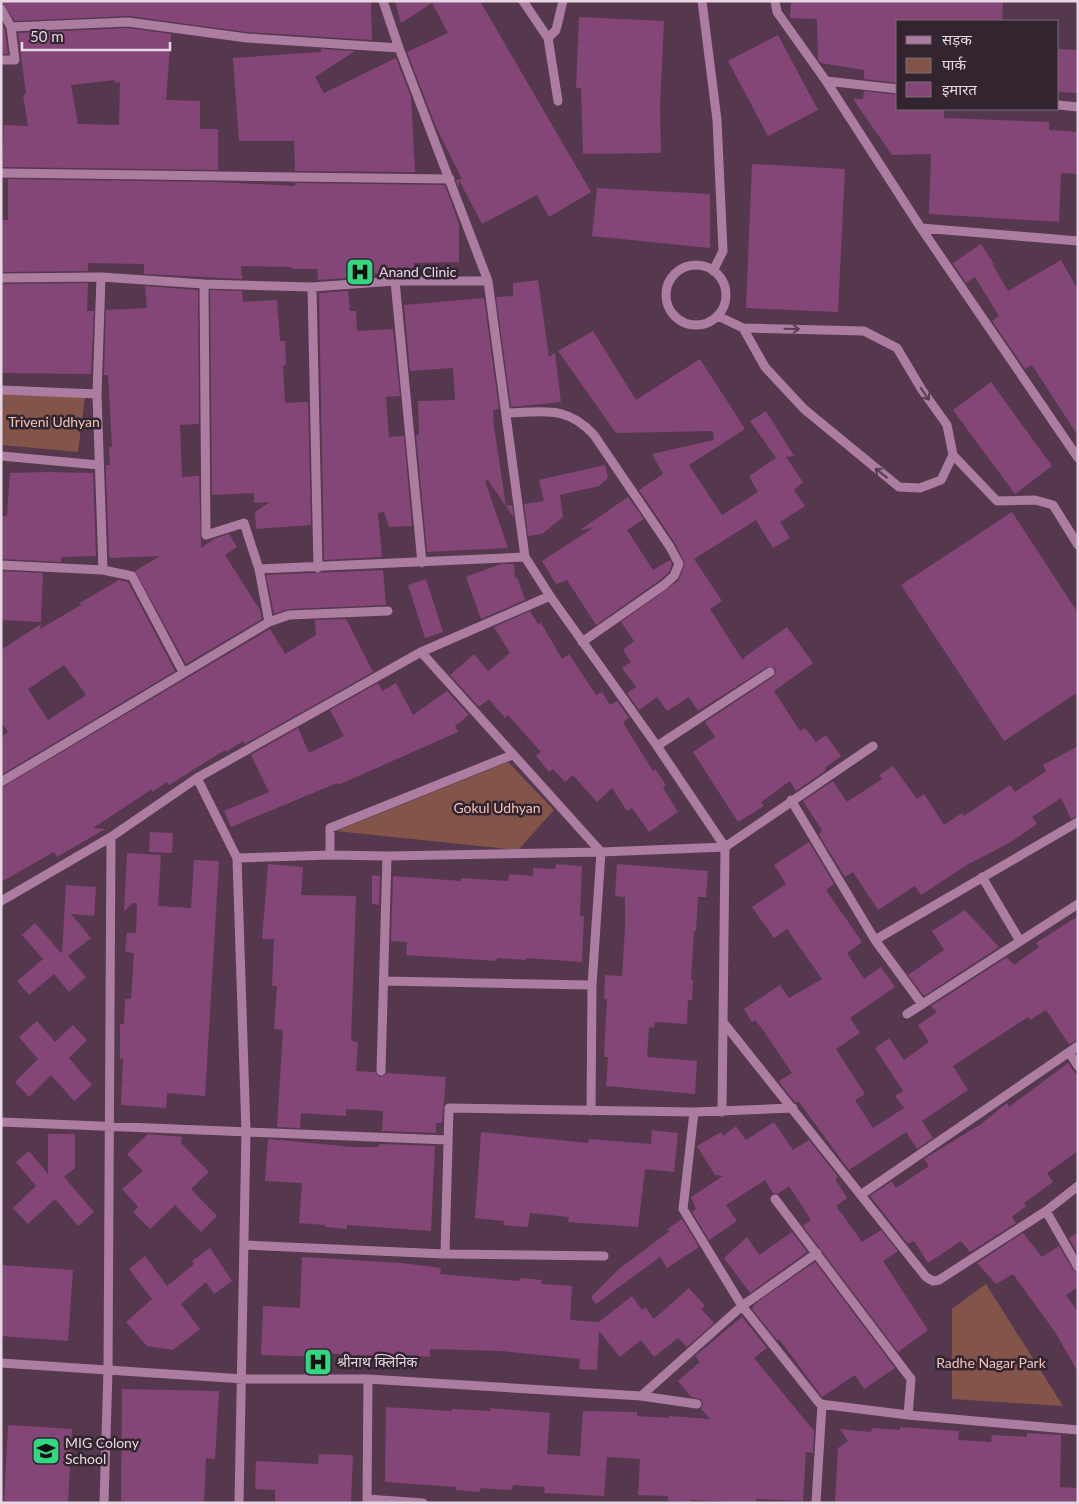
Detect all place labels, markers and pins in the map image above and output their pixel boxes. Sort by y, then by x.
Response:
hospital icon: Anand Clinic [345,257,375,287]
place label: Anand Clinic [379,263,457,280]
hospital icon: श्रीनाथ क्लिनिक [303,1347,333,1377]
place label: श्रीनाथ क्लिनिक [337,1353,418,1370]
place label: MIG Colony School [65,1434,140,1467]
school or university icon: MIG Colony School [31,1436,61,1466]

